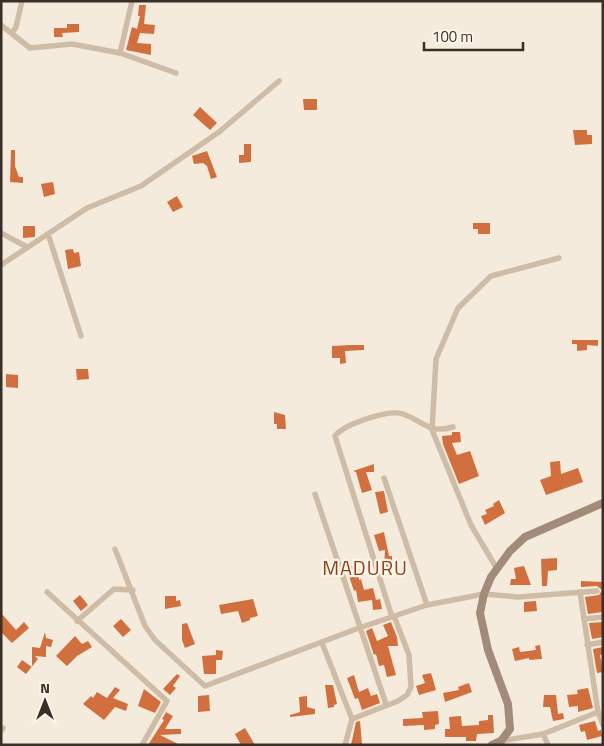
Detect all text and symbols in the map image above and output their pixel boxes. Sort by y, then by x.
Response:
scale bar [424,20,523,52]
text: 100 m [432,25,473,48]
district label: MADURU [322,552,408,583]
north arrow [20,676,70,726]
text: N [40,677,50,698]

